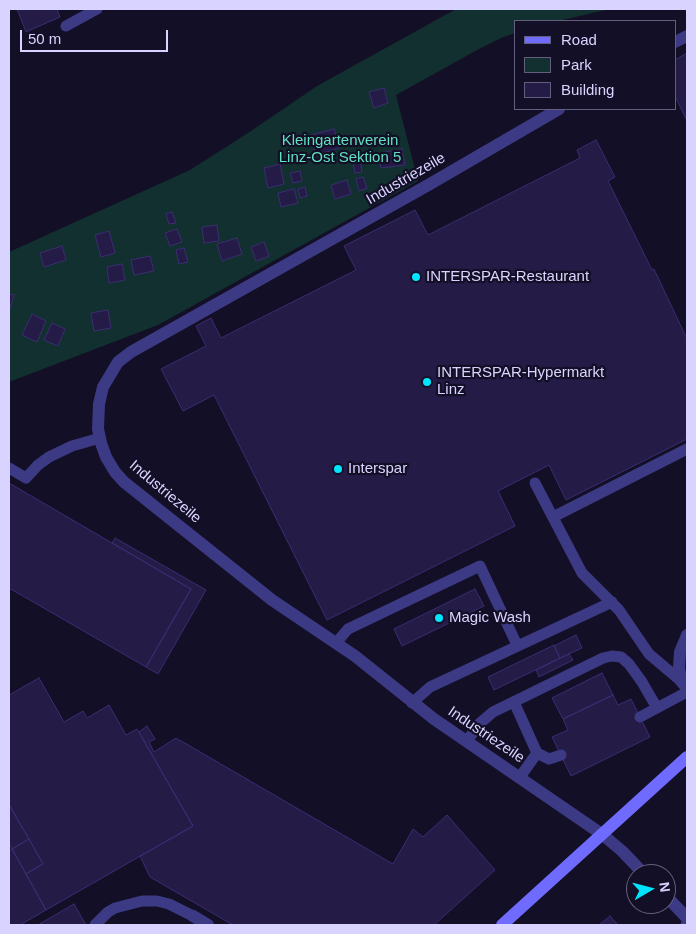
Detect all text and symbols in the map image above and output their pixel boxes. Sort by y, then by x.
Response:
scale bar [22,20,170,52]
legend [514,20,676,110]
text: 50 m [28,30,61,47]
text: Road [561,31,597,48]
text: Park [561,56,592,73]
text: Building [561,81,614,98]
park label: Kleingartenverein Linz-Ost Sektion 5 [279,132,401,167]
street label: Industriezeile [363,149,449,209]
place label: INTERSPAR-Restaurant [426,268,589,286]
marker: INTERSPAR-Restaurant [410,271,422,283]
place label: INTERSPAR-Hypermarkt Linz [437,364,604,399]
marker: INTERSPAR-Hypermarkt Linz [421,376,433,388]
street label: Industriezeile [125,457,205,527]
place label: Interspar [348,460,407,478]
marker: Interspar [332,463,344,475]
place label: Magic Wash [449,609,531,627]
marker: Magic Wash [433,612,445,624]
street label: Industriezeile [444,703,528,767]
north arrow [626,864,676,914]
text: N [656,881,673,893]

